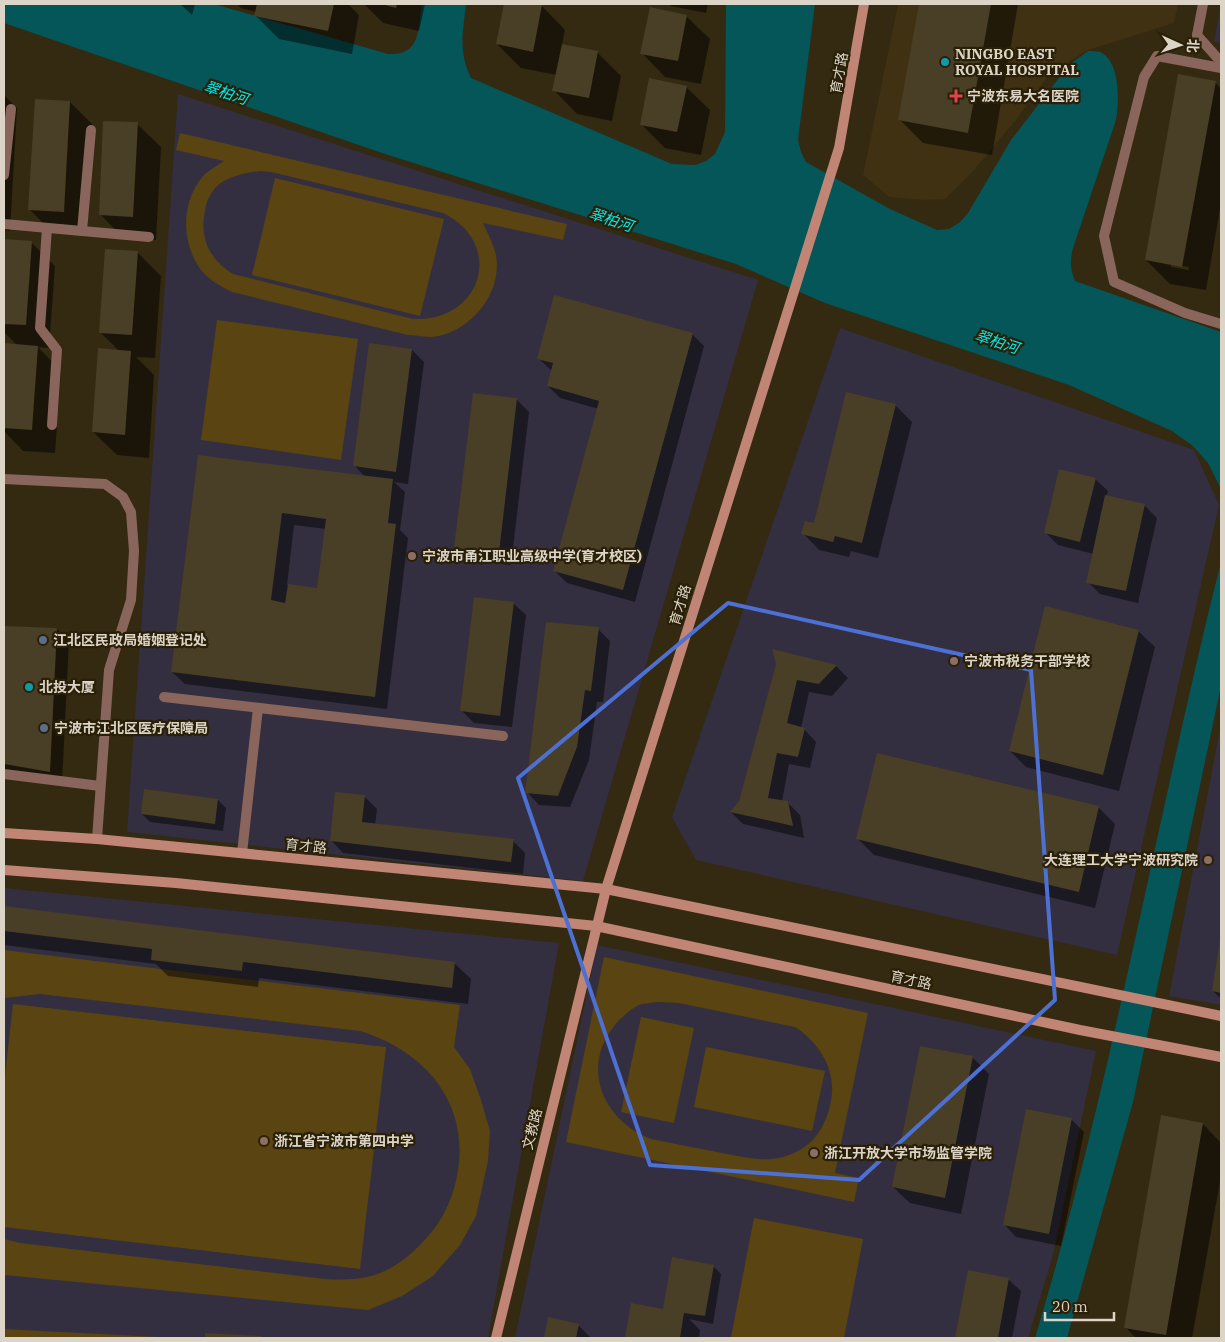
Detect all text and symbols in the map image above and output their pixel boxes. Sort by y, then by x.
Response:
north arrow [1155,20,1205,70]
text: 北 [1184,38,1202,53]
place label: NINGBO EAST ROYAL HOSPITAL [955,45,1079,79]
street label: 育才路 [826,51,852,95]
marker: NINGBO EAST ROYAL HOSPITAL [939,56,951,68]
water label: 翠柏河 [202,77,253,109]
place label: 宁波东易大名医院 [967,87,1079,105]
marker: 宁波东易大名医院 [949,89,963,103]
water label: 翠柏河 [587,204,638,236]
water label: 翠柏河 [973,326,1024,358]
place label: 宁波市甬江职业高级中学(育才校区) [422,547,642,565]
marker: 宁波市甬江职业高级中学(育才校区) [406,550,418,562]
street label: 育才路 [665,582,695,628]
place label: 江北区民政局婚姻登记处 [53,631,207,649]
marker: 江北区民政局婚姻登记处 [37,634,49,646]
place label: 宁波市税务干部学校 [964,652,1090,670]
marker: 宁波市税务干部学校 [948,655,960,667]
place label: 北投大厦 [39,678,95,696]
marker: 北投大厦 [23,681,35,693]
place label: 宁波市江北区医疗保障局 [54,719,208,737]
marker: 宁波市江北区医疗保障局 [38,722,50,734]
street label: 育才路 [284,835,328,857]
place label: 大连理工大学宁波研究院 [1044,851,1198,869]
marker: 大连理工大学宁波研究院 [1202,854,1214,866]
street label: 育才路 [889,967,933,993]
street label: 文教路 [518,1106,546,1152]
place label: 浙江省宁波市第四中学 [274,1132,414,1150]
marker: 浙江省宁波市第四中学 [258,1135,270,1147]
place label: 浙江开放大学市场监管学院 [824,1144,992,1162]
marker: 浙江开放大学市场监管学院 [808,1147,820,1159]
scale bar [1045,1290,1114,1322]
text: 20 m [1052,1297,1088,1316]

